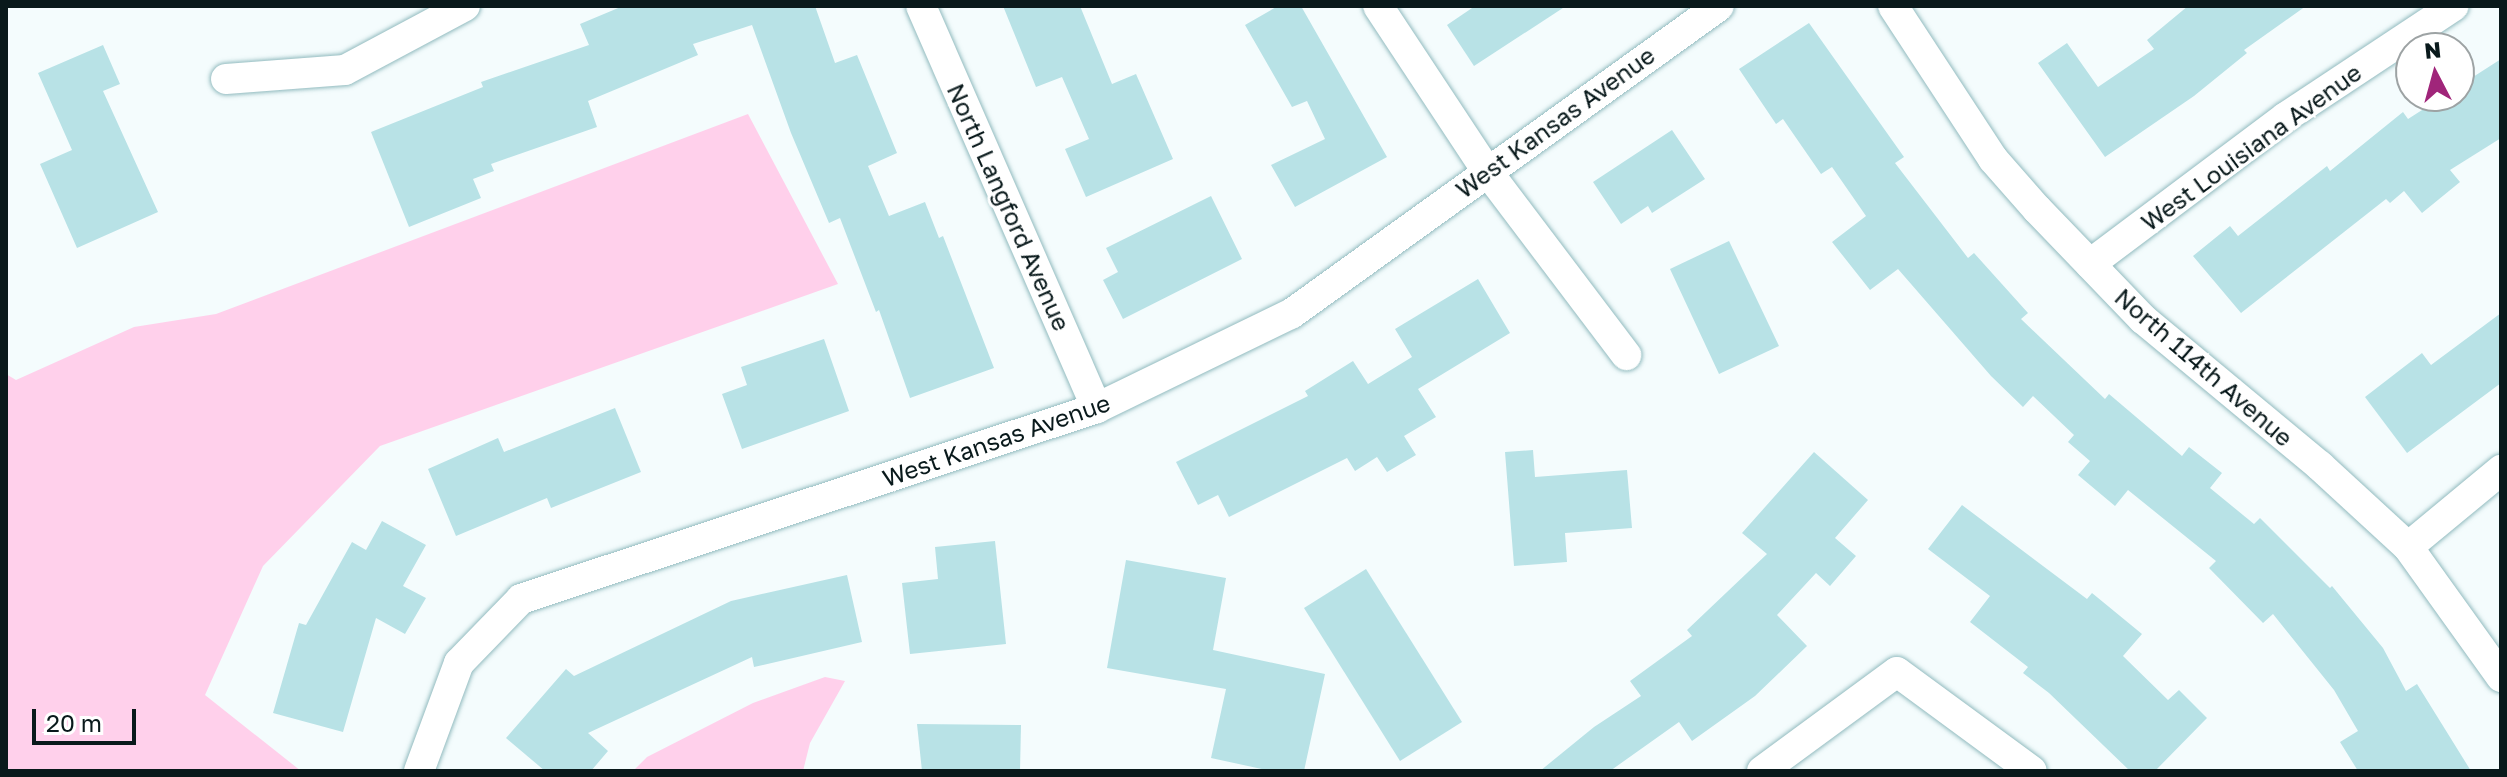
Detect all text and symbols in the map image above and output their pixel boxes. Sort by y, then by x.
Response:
north arrow [2395,32,2475,112]
text: N [2423,35,2442,64]
street label: West Kansas Avenue [1450,40,1660,204]
street label: West Louisiana Avenue [2135,58,2367,236]
street label: North Langford Avenue [941,79,1077,335]
street label: North 114th Avenue [2109,282,2299,452]
street label: West Kansas Avenue [878,388,1114,492]
scale bar [36,693,140,743]
text: 20 m [46,708,102,737]

